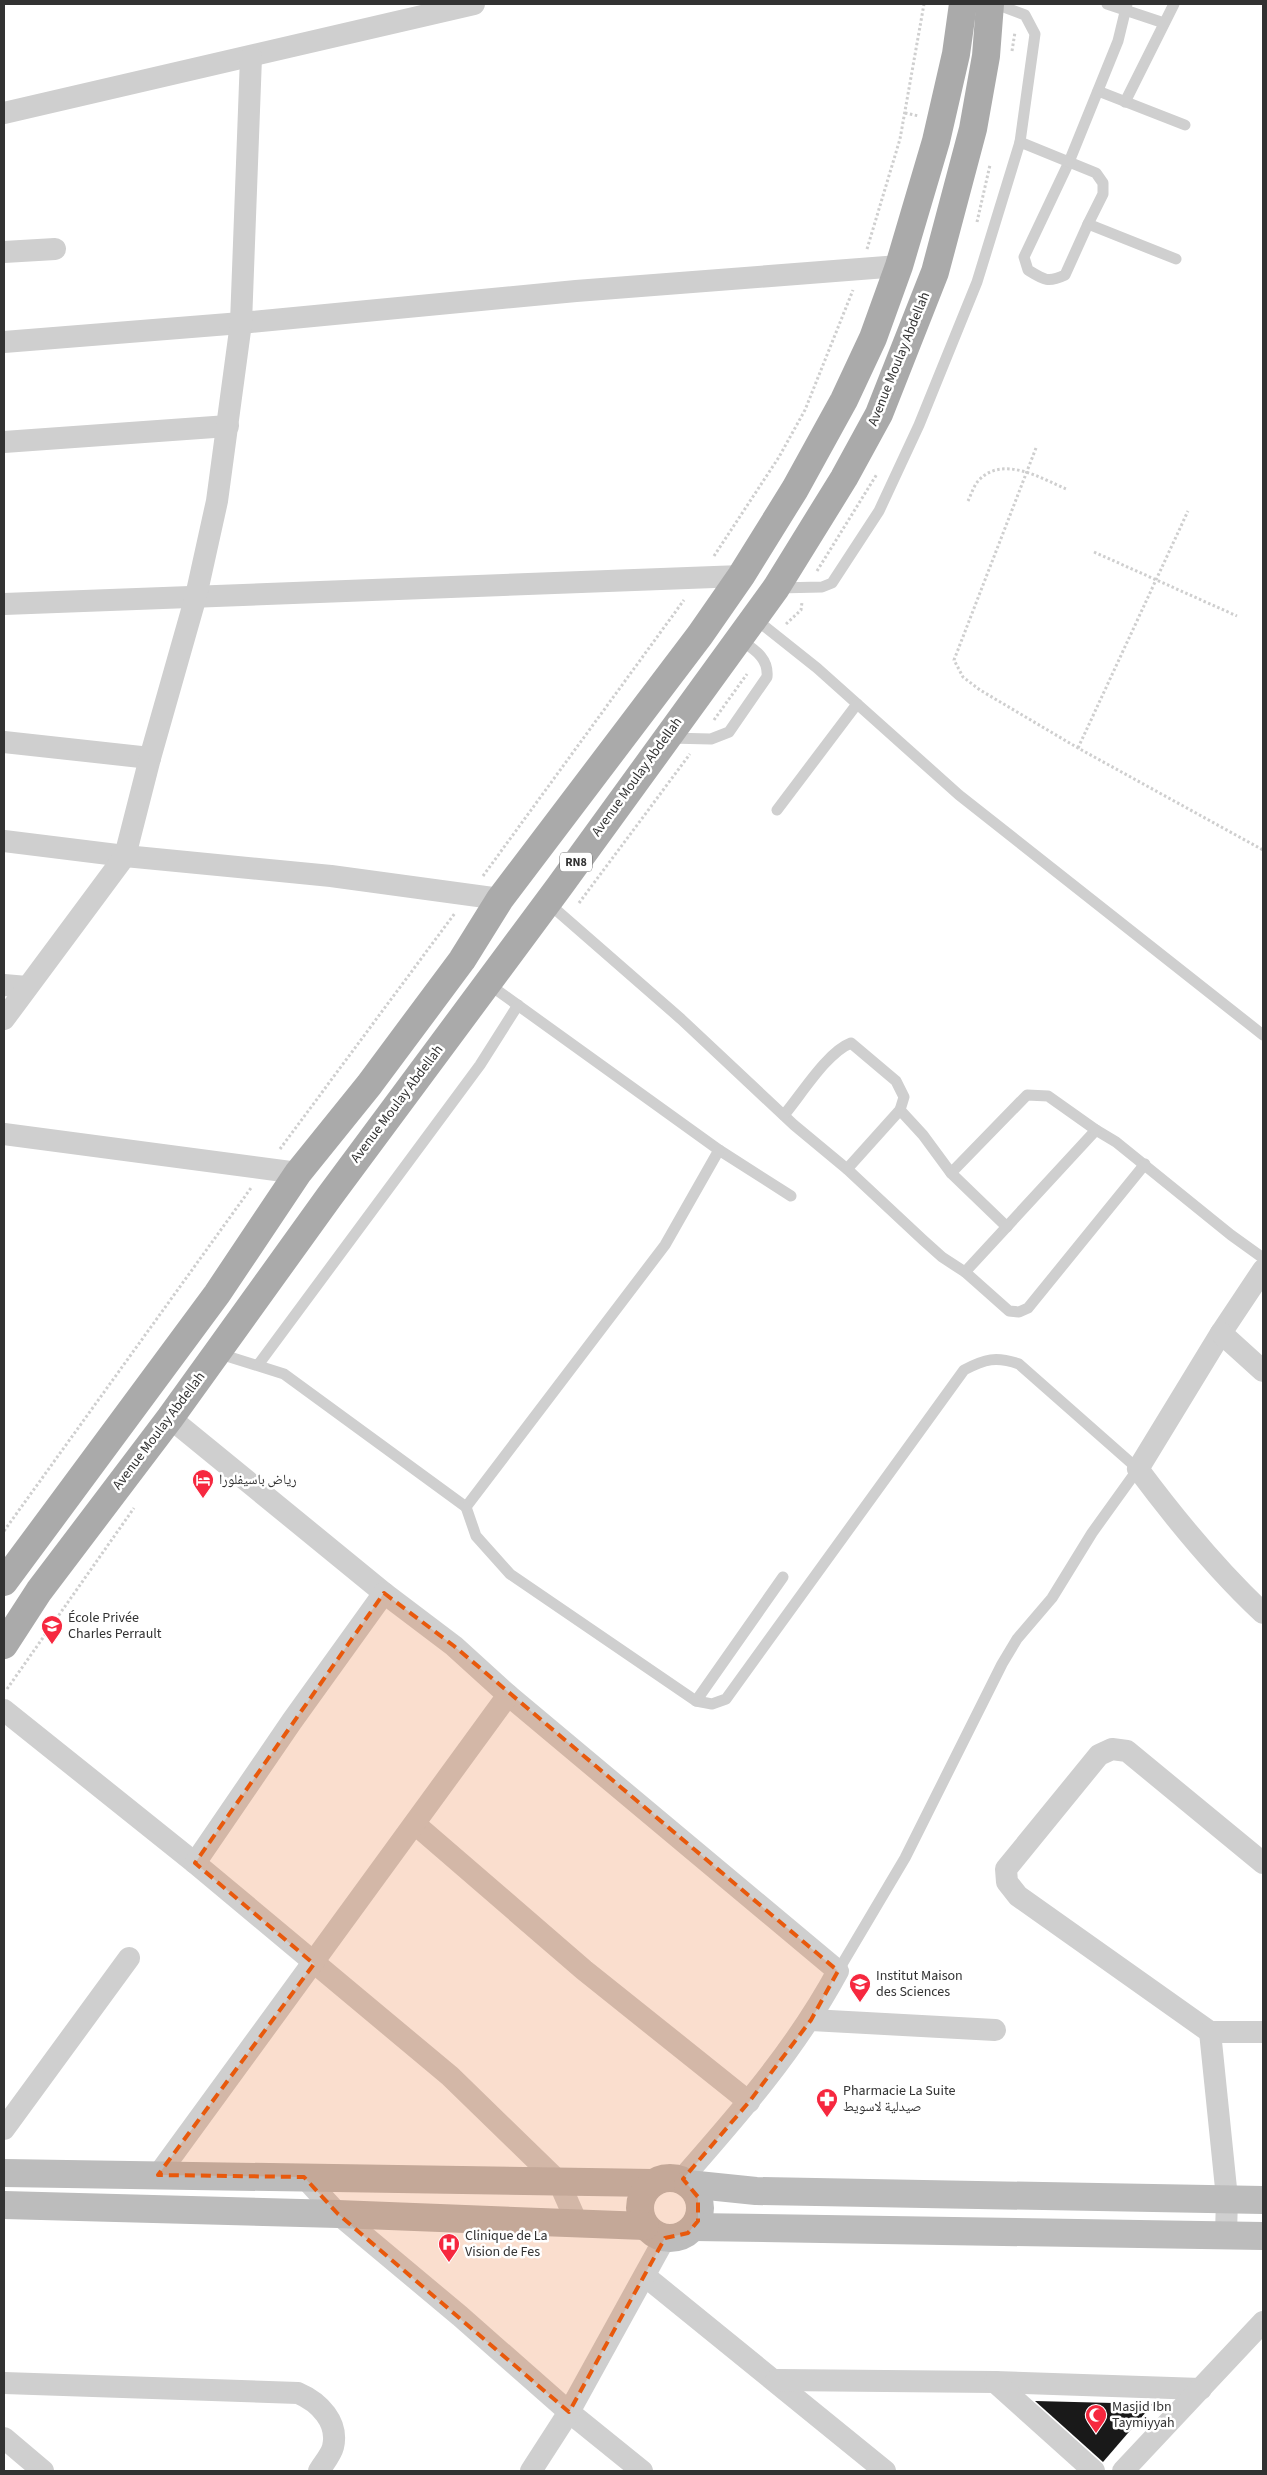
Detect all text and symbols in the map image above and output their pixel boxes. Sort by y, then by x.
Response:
street label: Avenue Moulay Abdellah [863,289,935,429]
street label: Avenue Moulay Abdellah [587,713,687,841]
road number: RN8 [560,852,592,872]
street label: Avenue Moulay Abdellah [346,1041,448,1167]
street label: Avenue Moulay Abdellah [108,1368,210,1494]
hotel icon: رياض باسيفلورا [191,1468,215,1499]
place label: رياض باسيفلورا [219,1470,297,1490]
place label: École Privée Charles Perrault [68,1608,162,1644]
school or university icon: École Privée Charles Perrault [40,1614,64,1645]
place label: Institut Maison des Sciences [876,1966,963,2002]
school or university icon: Institut Maison des Sciences [848,1972,872,2003]
place label: Pharmacie La Suite صيدلية لاسويط [843,2081,955,2117]
pharmacy icon: Pharmacie La Suite صيدلية لاسويط [815,2087,839,2118]
place label: Clinique de La Vision de Fes [465,2226,548,2262]
hospital icon: Clinique de La Vision de Fes [437,2232,461,2263]
place label: Masjid Ibn Taymiyyah [1112,2397,1175,2433]
mosque icon: Masjid Ibn Taymiyyah [1084,2403,1108,2434]

